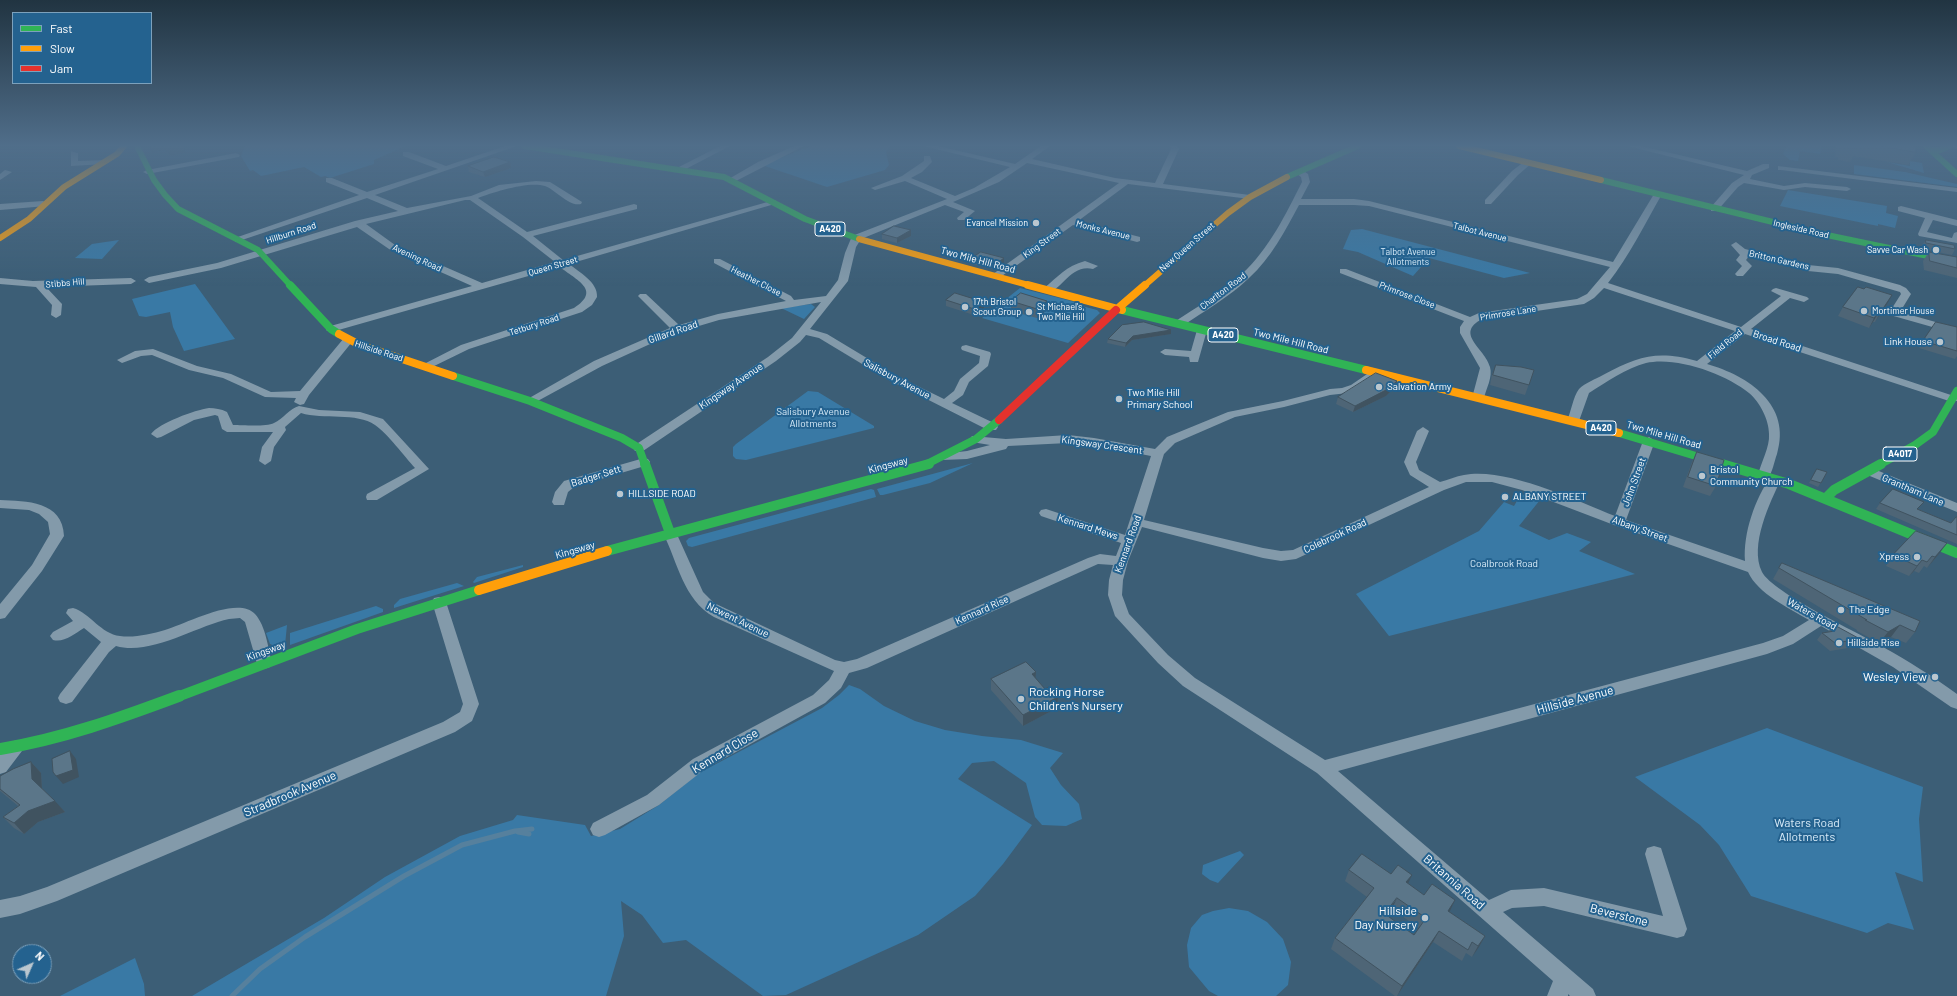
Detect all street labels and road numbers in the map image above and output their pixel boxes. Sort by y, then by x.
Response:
street label: Ingleside Road [1772,217,1830,241]
street label: Monks Avenue [1075,218,1131,242]
street label: Hillburn Road [265,220,317,246]
street label: New Queen Street [1157,220,1217,274]
street label: Talbot Avenue [1452,220,1508,244]
road number: A420 [815,222,845,236]
street label: King Street [1021,226,1063,260]
street label: Avening Road [391,242,443,274]
street label: Two Mile Hill Road [939,244,1017,276]
street label: Britton Gardens [1748,248,1810,272]
street label: Queen Street [527,254,579,278]
street label: Heather Close [729,264,783,298]
street label: Charlton Road [1198,270,1248,312]
street label: Stibbs Hill [45,276,85,290]
street label: Primrose Close [1378,279,1436,311]
street label: Primrose Lane [1479,303,1537,323]
street label: Tetbury Road [508,312,560,338]
street label: Gillard Road [647,318,699,346]
street label: Two Mile Hill Road [1252,326,1330,356]
street label: Field Road [1706,327,1744,361]
road number: A420 [1208,328,1238,342]
street label: Broad Road [1751,328,1803,354]
street label: Hillside Road [353,338,405,364]
street label: Salisbury Avenue [862,356,932,402]
street label: Kingsway Avenue [697,360,765,412]
street label: Two Mile Hill Road [1625,419,1703,451]
road number: A420 [1586,421,1616,435]
street label: Kingsway Crescent [1061,433,1143,457]
road number: A4017 [1883,447,1917,461]
street label: Kingsway [867,454,909,476]
street label: John Street [1620,456,1648,508]
street label: Badger Sett [570,463,622,489]
street label: Grantham Lane [1880,472,1946,508]
street label: Kennard Mews [1057,512,1119,542]
street label: Albany Street [1611,513,1669,545]
street label: Kennard Road [1112,514,1144,574]
street label: Colebrook Road [1302,516,1368,556]
street label: Kingsway [554,539,596,561]
street label: Kennard Rise [954,593,1010,627]
street label: Waters Road [1785,595,1839,633]
street label: Newent Avenue [705,600,771,640]
street label: Kingsway [245,638,287,664]
street label: Hillside Avenue [1535,683,1615,717]
street label: Kennard Close [689,726,761,776]
street label: Stradbrook Avenue [242,768,338,820]
street label: Britannia Road [1420,851,1488,913]
street label: Beverstone [1589,901,1649,929]

